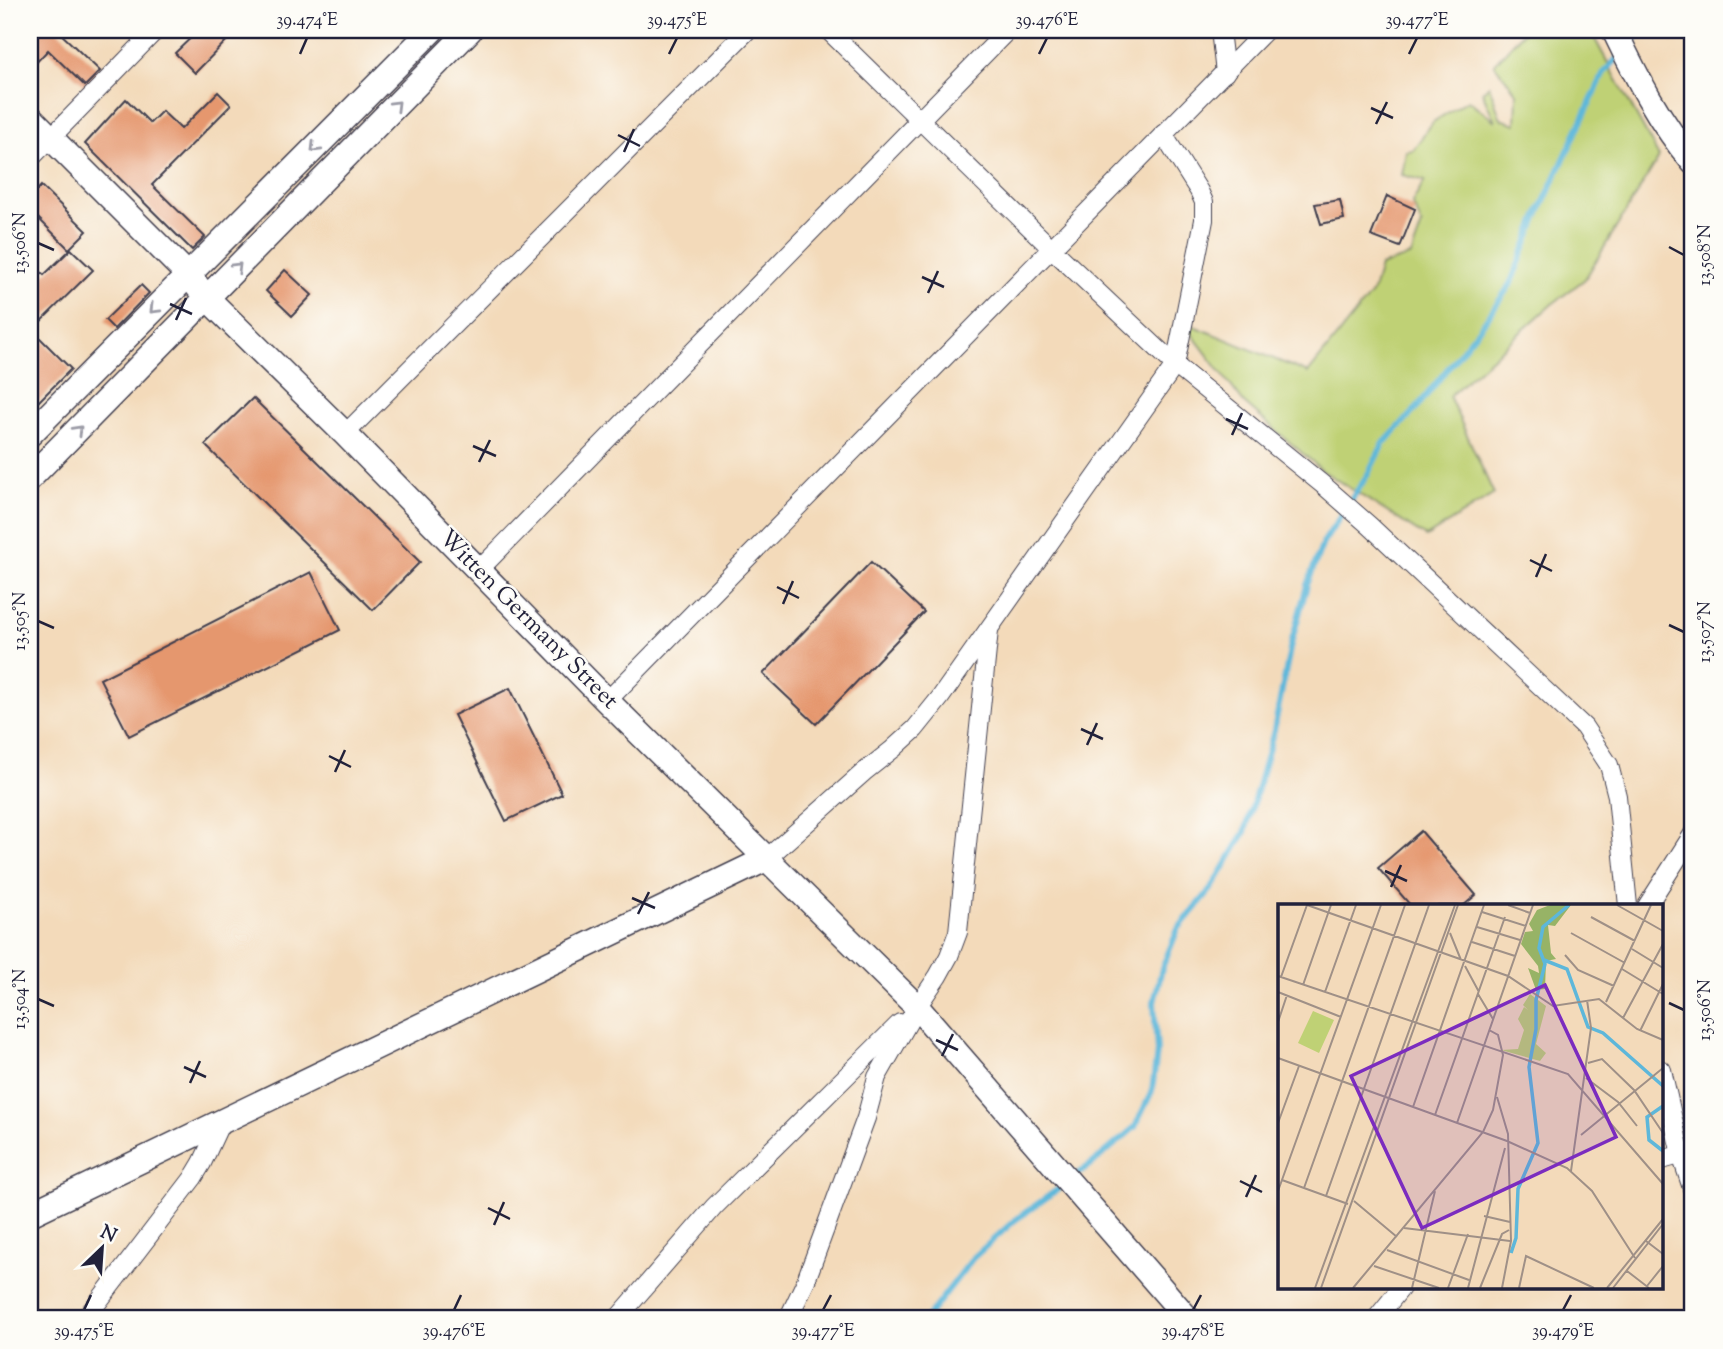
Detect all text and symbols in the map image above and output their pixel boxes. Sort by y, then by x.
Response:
text: 39.474°E [276,8,338,34]
text: 39.475°E [647,8,707,34]
text: 39.476°E [1016,8,1079,34]
text: 39.477°E [1385,8,1449,34]
one-way arrow [388,100,401,113]
one-way arrow [310,139,323,152]
text: 13.506°N [8,212,34,274]
text: 13.508°N [1693,224,1719,286]
one-way arrow [229,263,242,276]
one-way arrow [150,300,163,313]
one-way arrow [69,425,82,438]
street label: Witten Germany Street [430,522,626,718]
text: 13.505°N [8,592,34,650]
text: 13.507°N [1693,601,1719,663]
inset map [1278,904,1664,1290]
text: 13.504°N [8,969,34,1029]
text: 13.506°N [1693,979,1719,1041]
north arrow [66,1212,136,1282]
text: N [96,1219,121,1250]
text: 39.475°E [54,1319,114,1345]
text: 39.476°E [423,1319,486,1345]
text: 39.477°E [791,1319,855,1345]
text: 39.478°E [1161,1319,1225,1345]
text: 39.479°E [1532,1319,1594,1345]

